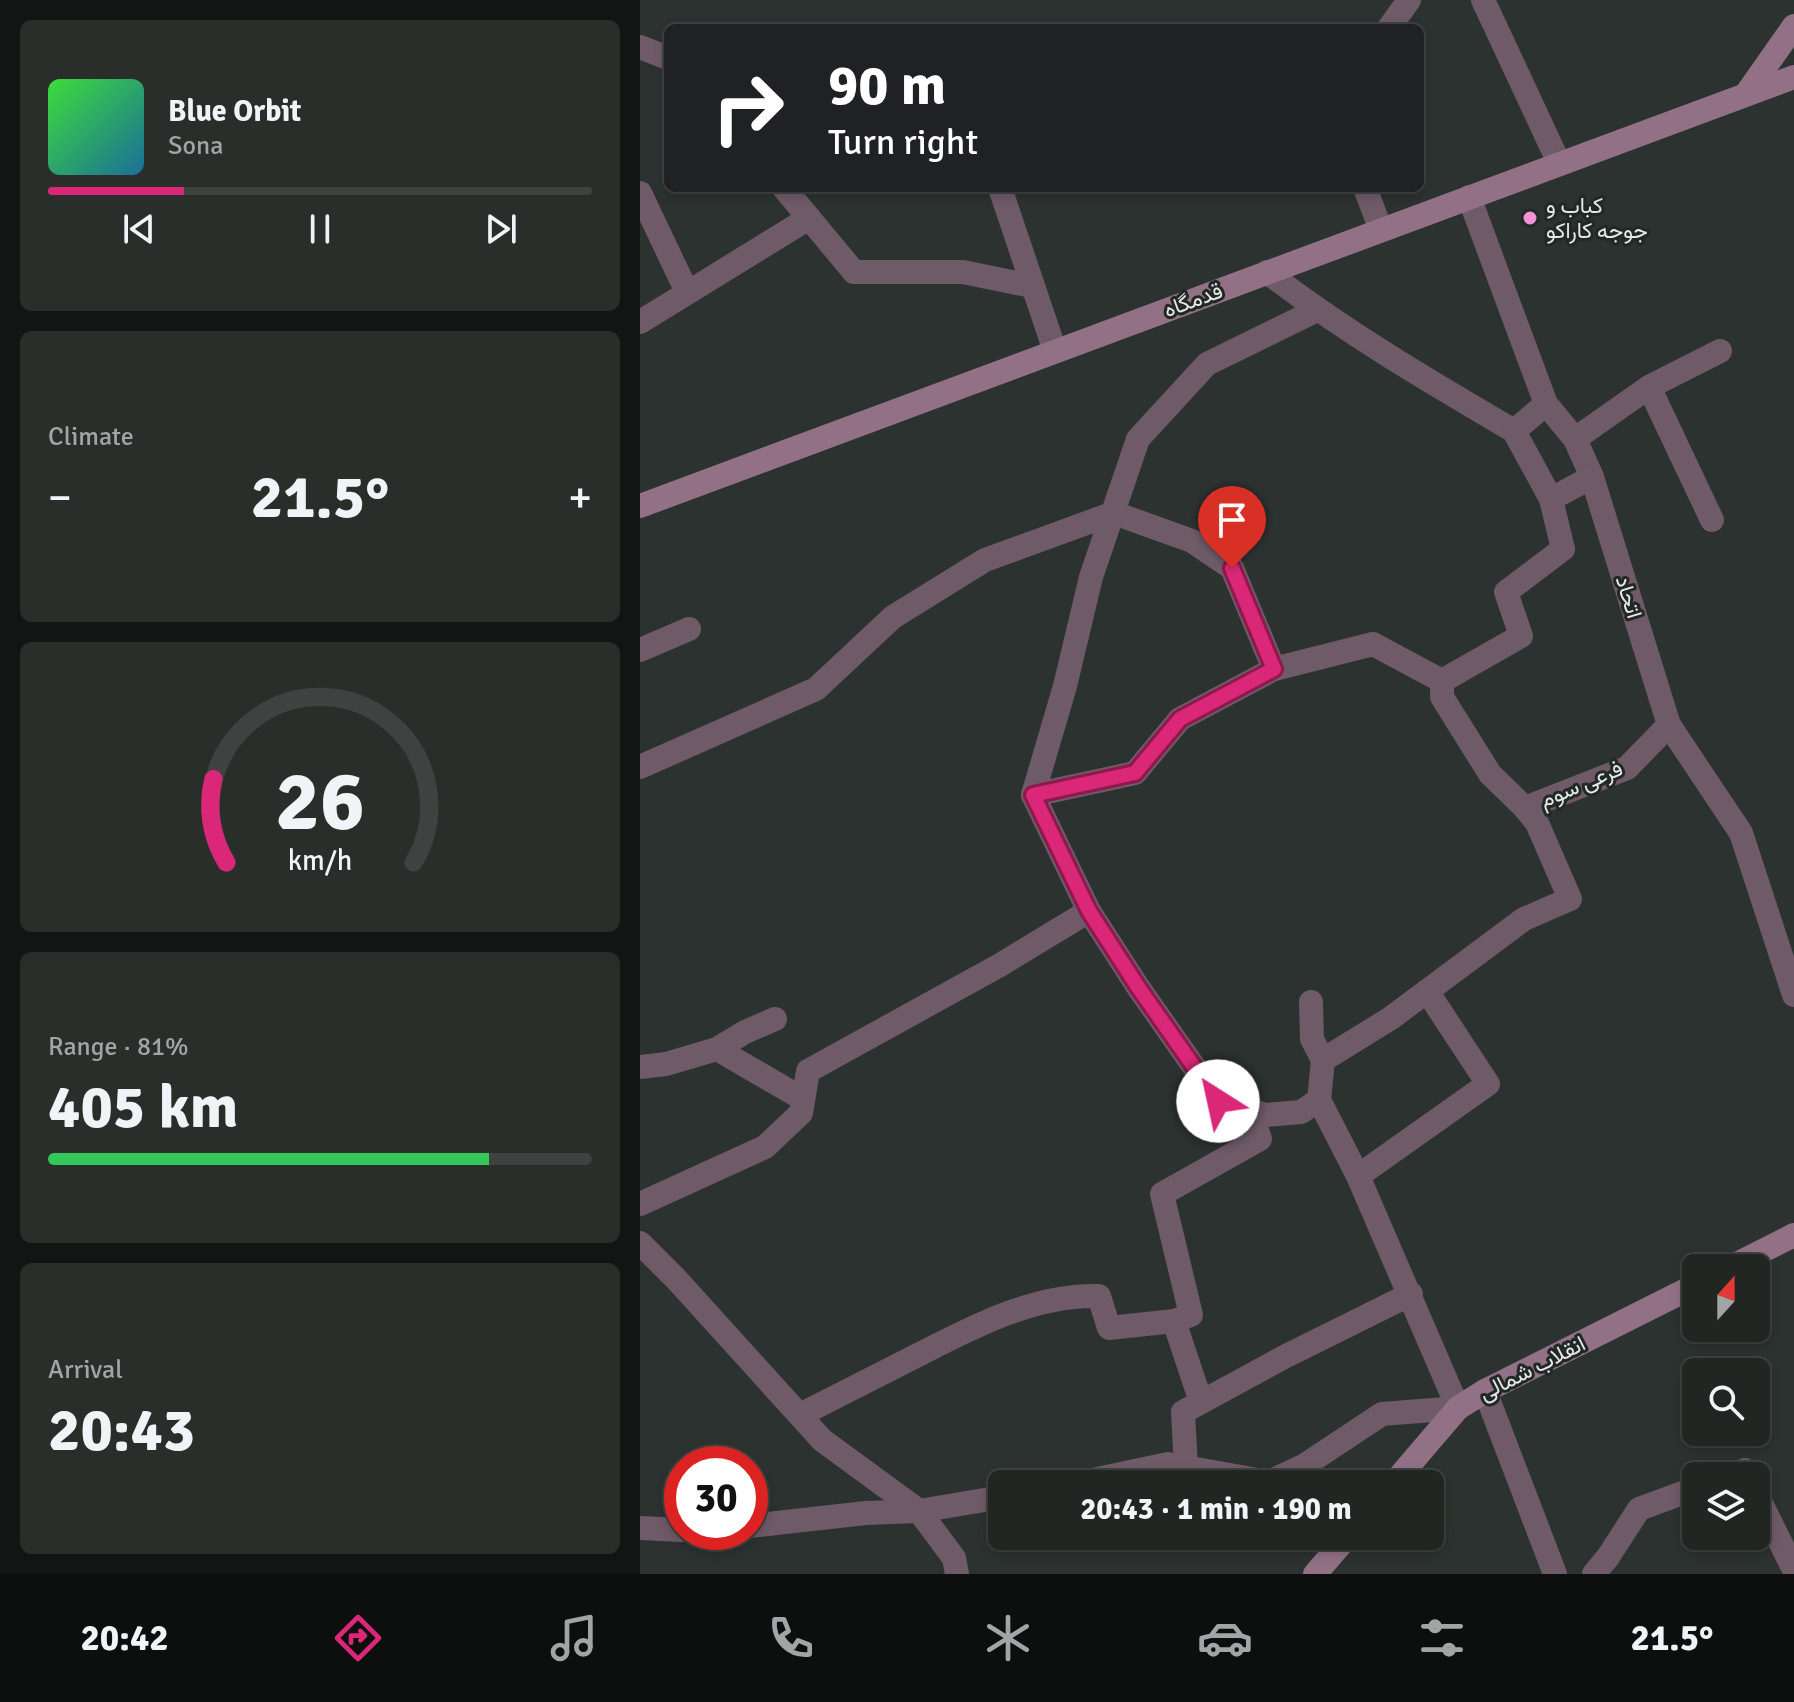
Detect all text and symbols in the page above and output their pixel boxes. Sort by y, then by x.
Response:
text: 90 m [828,51,946,120]
icon: right [696,56,800,160]
text: Blue Orbit [168,93,301,130]
text: Turn right [828,120,978,165]
text: Sona [168,130,223,162]
place label: کباب و جوجه کاراکو [1546,192,1648,244]
icon: previous [117,207,161,251]
icon: pause [298,207,342,251]
icon: next [479,207,523,251]
marker: کباب و جوجه کاراکو [1521,209,1539,227]
street label: قدمگاه [1160,277,1226,323]
text: Climate [48,421,134,453]
text: 21.5° [251,461,389,535]
text: − [48,471,72,525]
text: + [568,471,592,525]
pin [1198,486,1266,568]
icon: arrive [1210,498,1254,542]
street label: اتحاد [1610,572,1648,622]
text: 26 [275,751,365,853]
street label: فرعی سوم [1535,754,1627,814]
text: km/h [288,843,352,878]
text: Range · 81% [48,1031,189,1063]
position arrow [1176,1059,1260,1143]
text: 405 km [48,1071,238,1145]
north arrow [1682,1254,1770,1342]
map controls [1682,1254,1770,1550]
street label: انقلاب شمالی [1474,1330,1590,1406]
text: Arrival [48,1354,123,1386]
button: search [1682,1358,1770,1446]
text: 20:43 [48,1394,195,1468]
speed limit sign: 30 [664,1446,768,1550]
button: layers [1682,1462,1770,1550]
text: 20:43 · 1 min · 190 m [1080,1491,1352,1528]
icon: directions [330,1610,386,1666]
icon: music [546,1610,602,1666]
icon: phone [763,1610,819,1666]
icon: climate [980,1610,1036,1666]
icon: car [1197,1610,1253,1666]
icon: filters [1414,1610,1470,1666]
text: 20:42 [80,1616,169,1661]
text: 21.5° [1630,1616,1714,1661]

